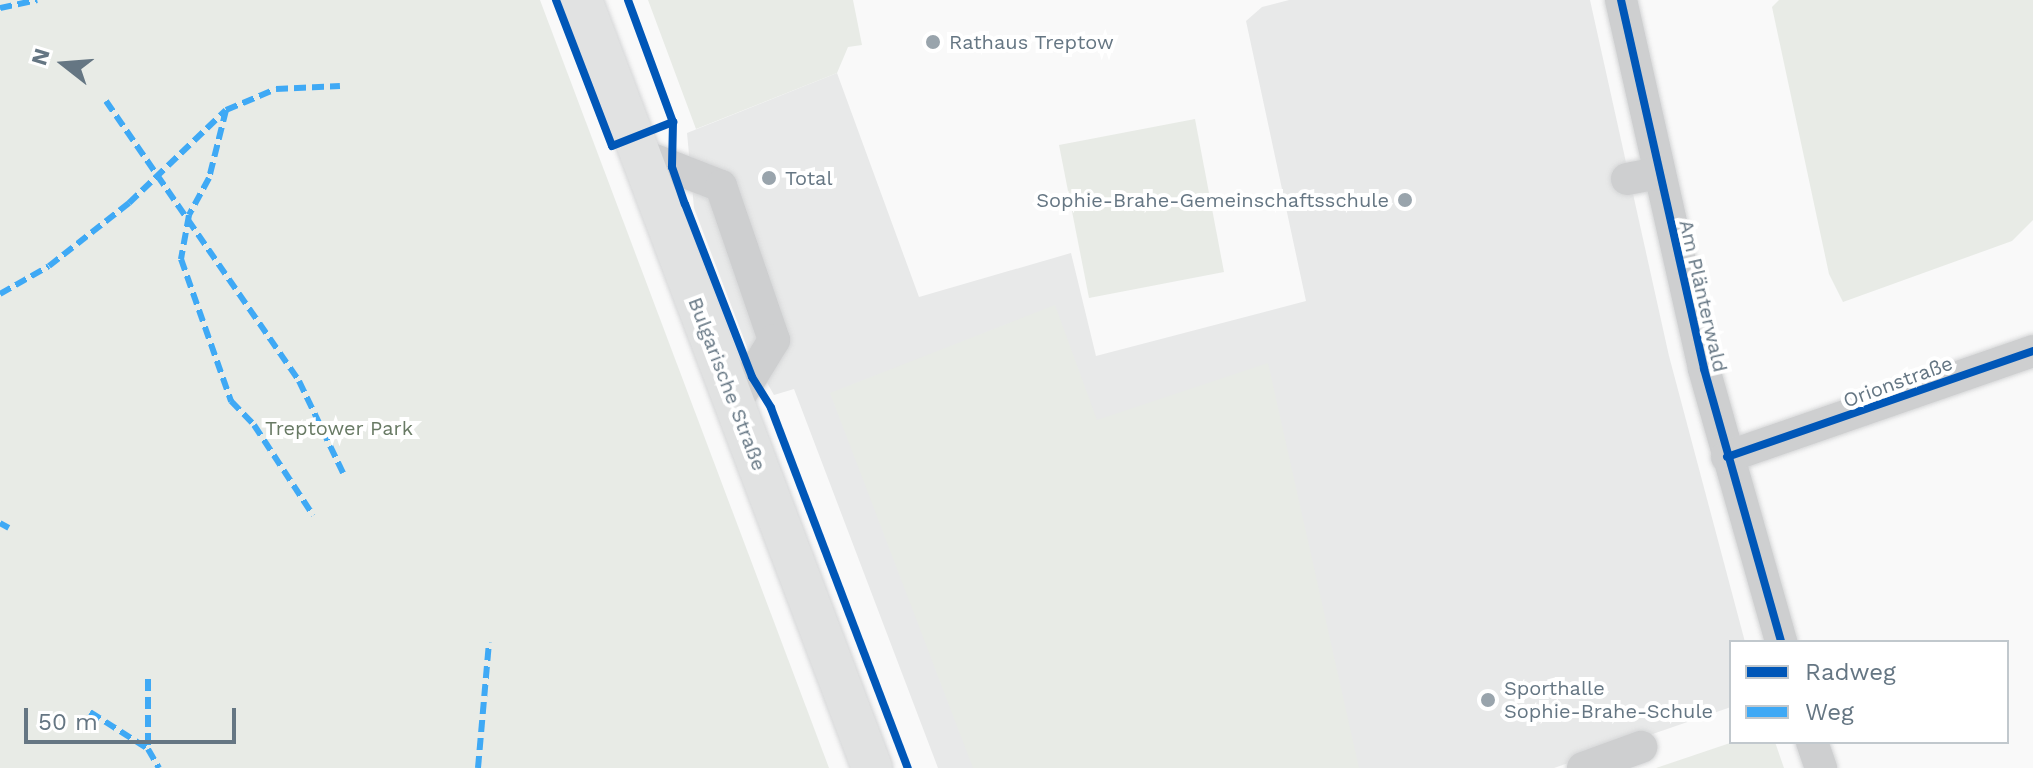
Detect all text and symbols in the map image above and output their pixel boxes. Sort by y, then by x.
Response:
north arrow [24,24,104,104]
place label: Rathaus Treptow [949,30,1114,54]
marker: Rathaus Treptow [924,33,942,51]
text: N [26,45,55,68]
place label: Total [785,166,833,190]
marker: Total [760,169,778,187]
place label: Sophie-Brahe-Gemeinschaftsschule [1036,188,1389,212]
marker: Sophie-Brahe-Gemeinschaftsschule [1396,191,1414,209]
street label: Am Plänterwald [1674,218,1732,374]
street label: Bulgarische Straße [683,294,771,474]
street label: Orionstraße [1840,351,1956,413]
park label: Treptower Park [265,416,413,440]
legend [1729,640,2009,744]
text: Radweg [1805,658,1896,686]
place label: Sporthalle Sophie-Brahe-Schule [1504,676,1713,723]
marker: Sporthalle Sophie-Brahe-Schule [1479,691,1497,709]
scale bar [28,692,240,742]
text: Weg [1805,698,1854,726]
text: 50 m [38,708,98,736]

